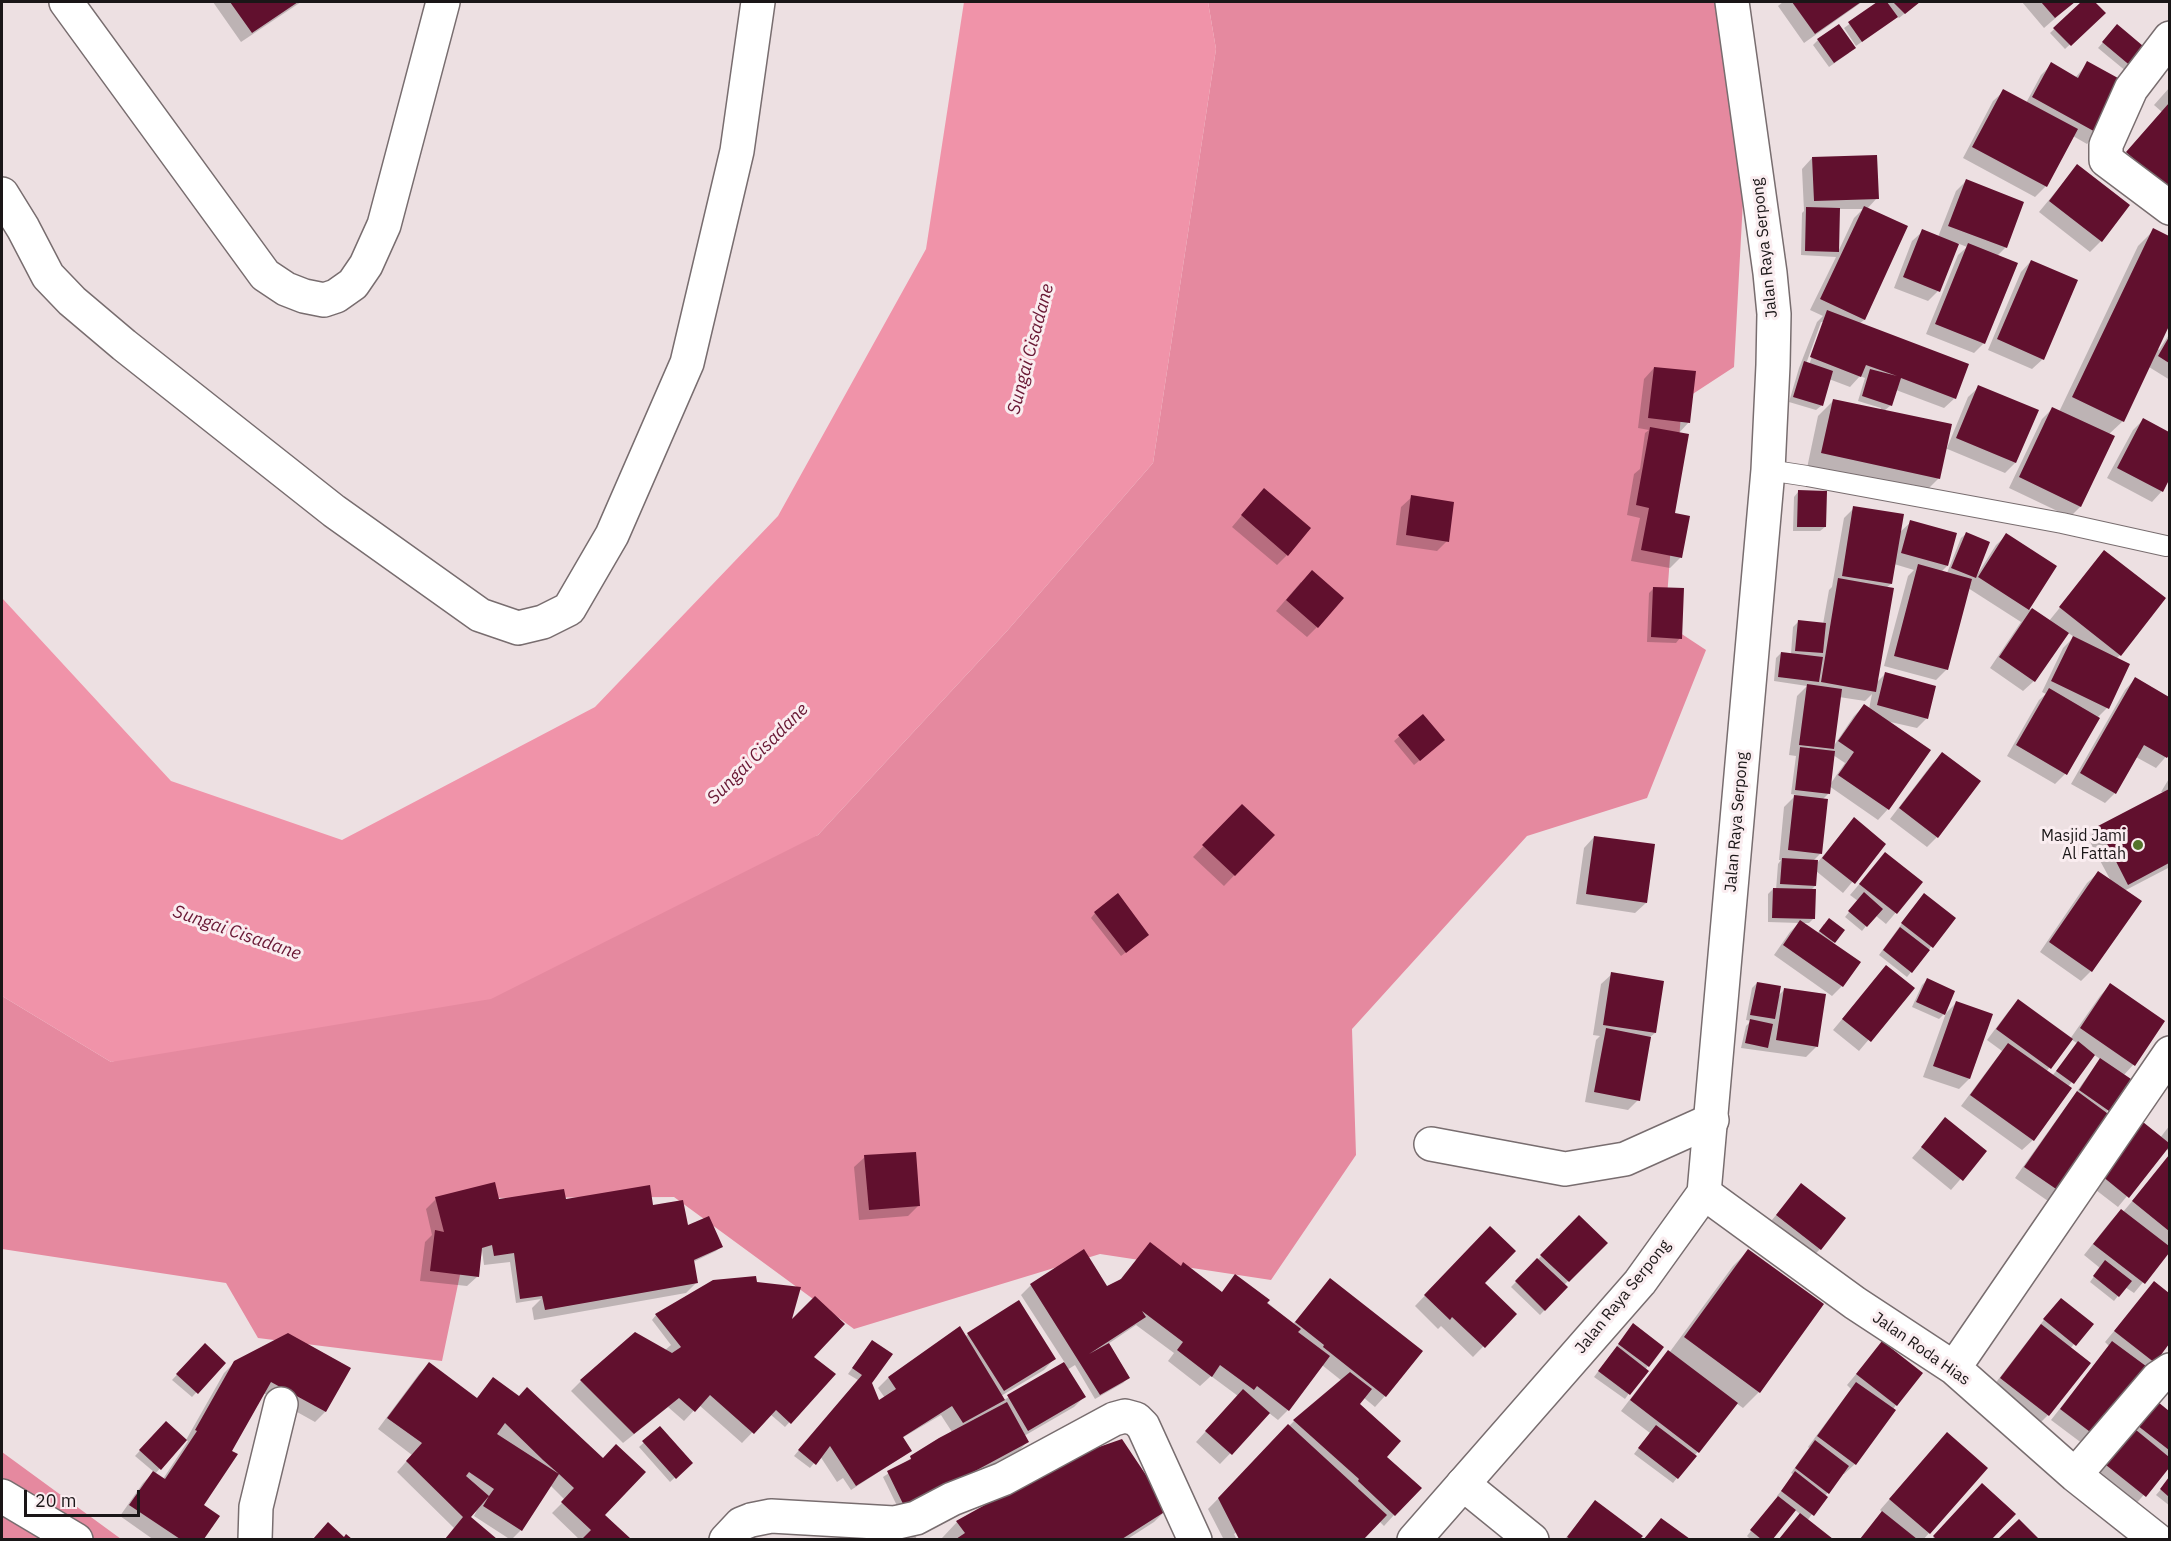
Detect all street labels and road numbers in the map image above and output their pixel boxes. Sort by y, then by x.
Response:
street label: Jalan Raya Serpong [1748,177,1782,319]
street label: Jalan Raya Serpong [1721,751,1753,893]
street label: Jalan Raya Serpong [1571,1236,1675,1358]
street label: Jalan Roda Hias [1869,1308,1973,1390]

